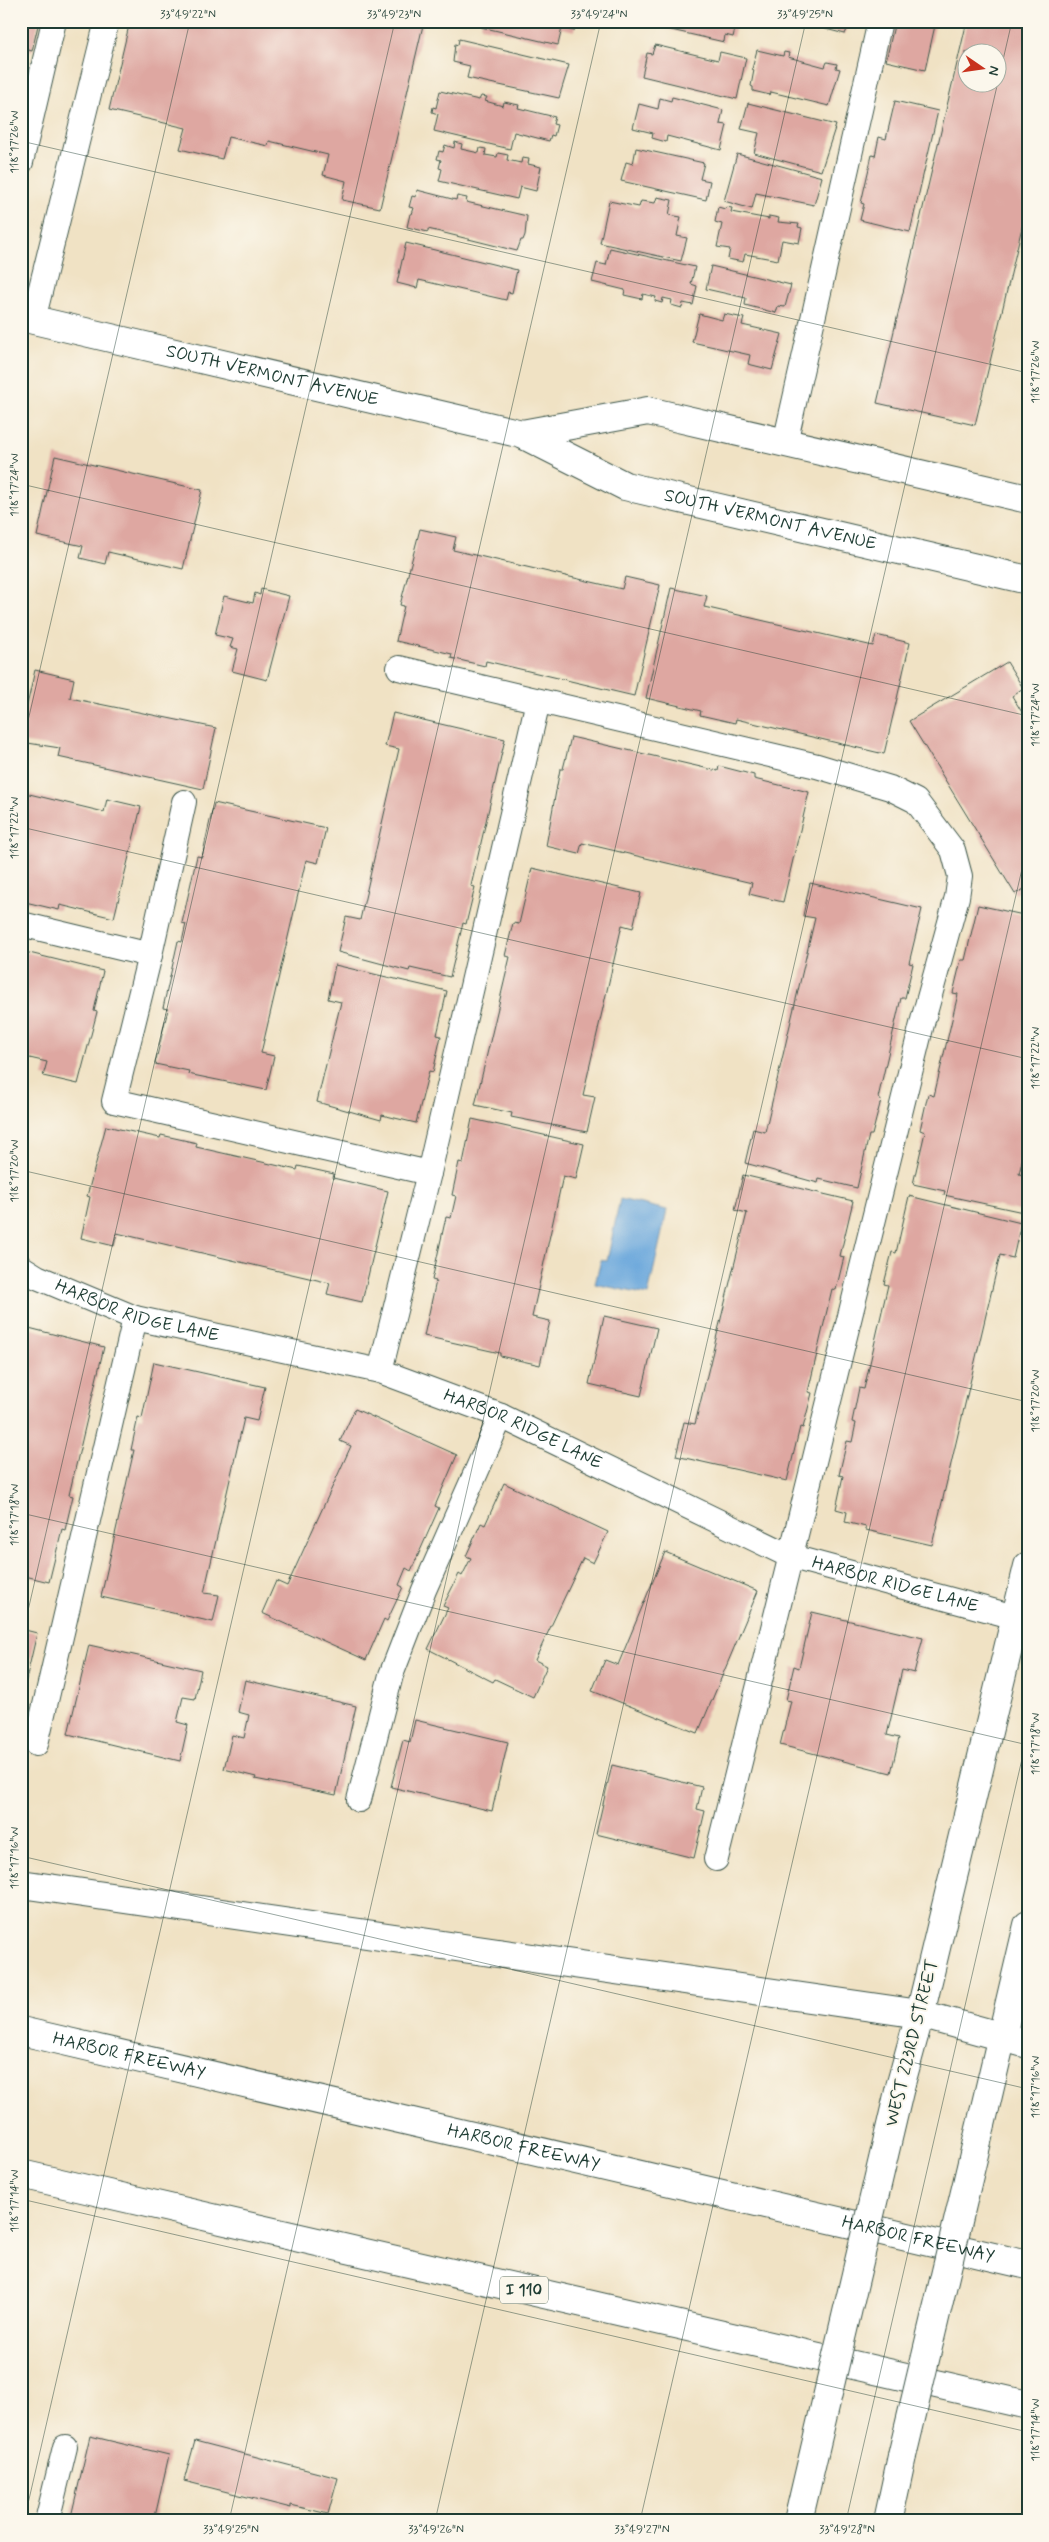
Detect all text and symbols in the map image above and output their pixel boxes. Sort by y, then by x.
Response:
text: 33°49'22"N [160,7,216,23]
text: 33°49'23"N [367,7,421,23]
text: 33°49'24"N [571,7,627,23]
text: 33°49'25"N [777,7,833,23]
north arrow [956,42,1006,92]
text: N [984,64,1004,77]
text: 118°17'26"W [7,111,23,173]
street label: SOUTH VERMONT AVENUE [164,339,381,412]
text: 118°17'26"W [1028,341,1044,403]
text: 118°17'24"W [7,453,23,517]
street label: SOUTH VERMONT AVENUE [662,484,879,556]
text: 118°17'24"W [1028,683,1044,747]
text: 118°17'22"W [7,797,23,859]
text: 118°17'22"W [1028,1027,1044,1089]
text: 118°17'20"W [7,1139,23,1203]
street label: HARBOR RIDGE LANE [51,1274,221,1348]
text: 118°17'20"W [1028,1369,1044,1433]
street label: HARBOR RIDGE LANE [440,1384,606,1475]
text: 118°17'18"W [7,1484,23,1546]
street label: HARBOR RIDGE LANE [809,1551,981,1619]
text: 118°17'18"W [1028,1713,1044,1775]
text: 118°17'16"W [7,1827,23,1889]
street label: WEST 223RD STREET [880,1957,944,2129]
street label: HARBOR FREEWAY [50,2027,208,2085]
text: 118°17'16"W [1028,2056,1044,2118]
street label: HARBOR FREEWAY [445,2118,602,2177]
text: 118°17'14"W [7,2169,23,2232]
street label: HARBOR FREEWAY [839,2210,997,2269]
road number: I 110 [500,2276,548,2304]
text: 118°17'14"W [1028,2398,1044,2461]
text: 33°49'25"N [203,2522,259,2538]
text: 33°49'26"N [408,2522,464,2538]
text: 33°49'27"N [614,2522,670,2538]
text: 33°49'28"N [819,2522,875,2538]

